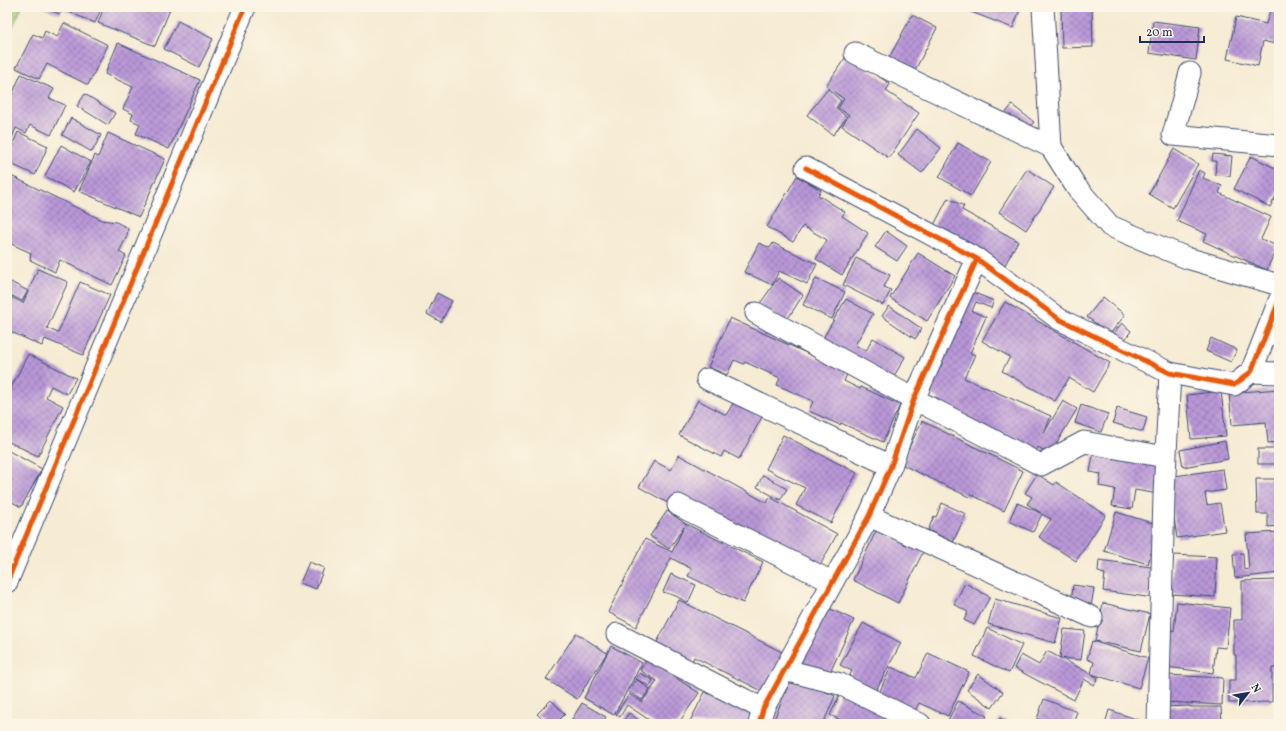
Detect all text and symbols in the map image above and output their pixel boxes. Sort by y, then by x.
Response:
scale bar [1140,18,1204,44]
text: 20 m [1146,25,1173,41]
north arrow [1228,673,1268,713]
text: N [1247,681,1264,696]

